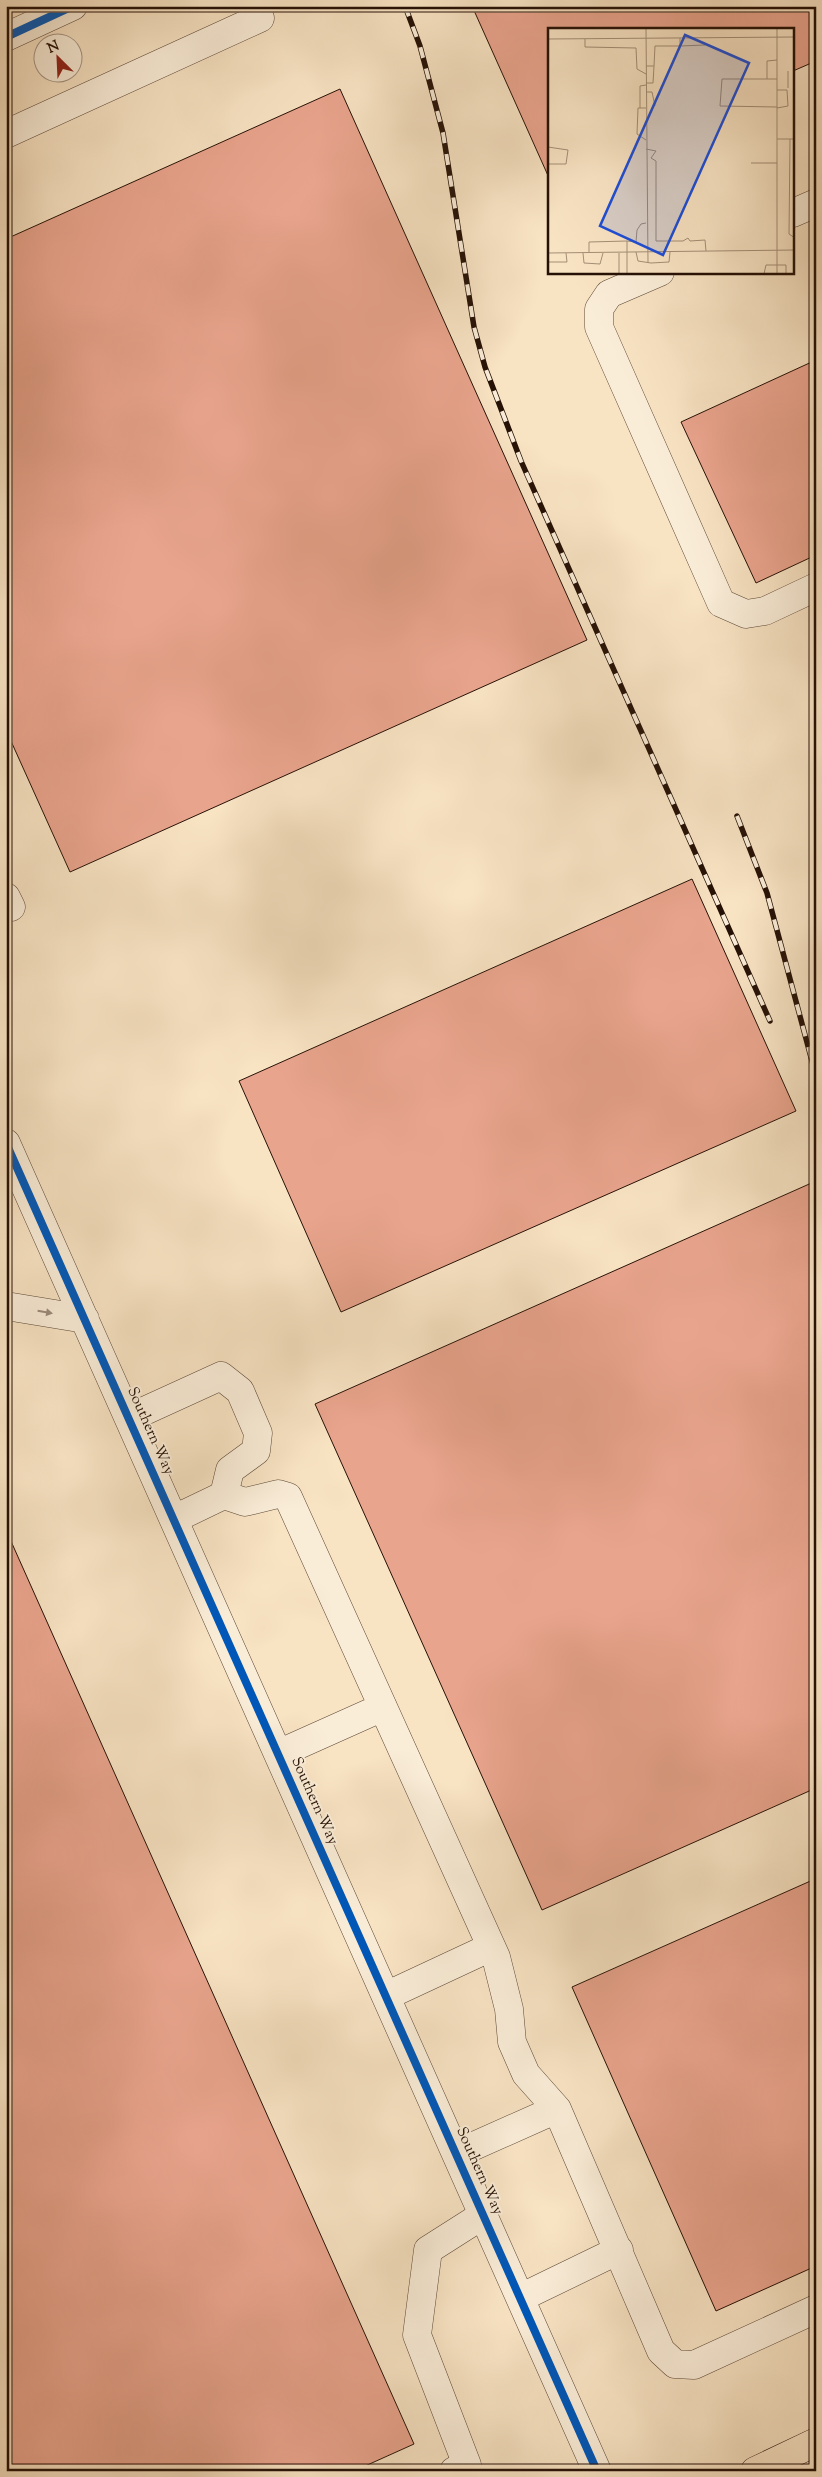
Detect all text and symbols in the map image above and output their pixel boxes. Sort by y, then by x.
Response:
inset map [548,28,794,274]
north arrow [32,32,82,82]
text: N [44,37,63,59]
one-way arrow [38,1309,54,1317]
street label: Southern Way [121,1384,179,1479]
street label: Southern Way [285,1754,343,1849]
street label: Southern Way [450,2124,508,2219]

